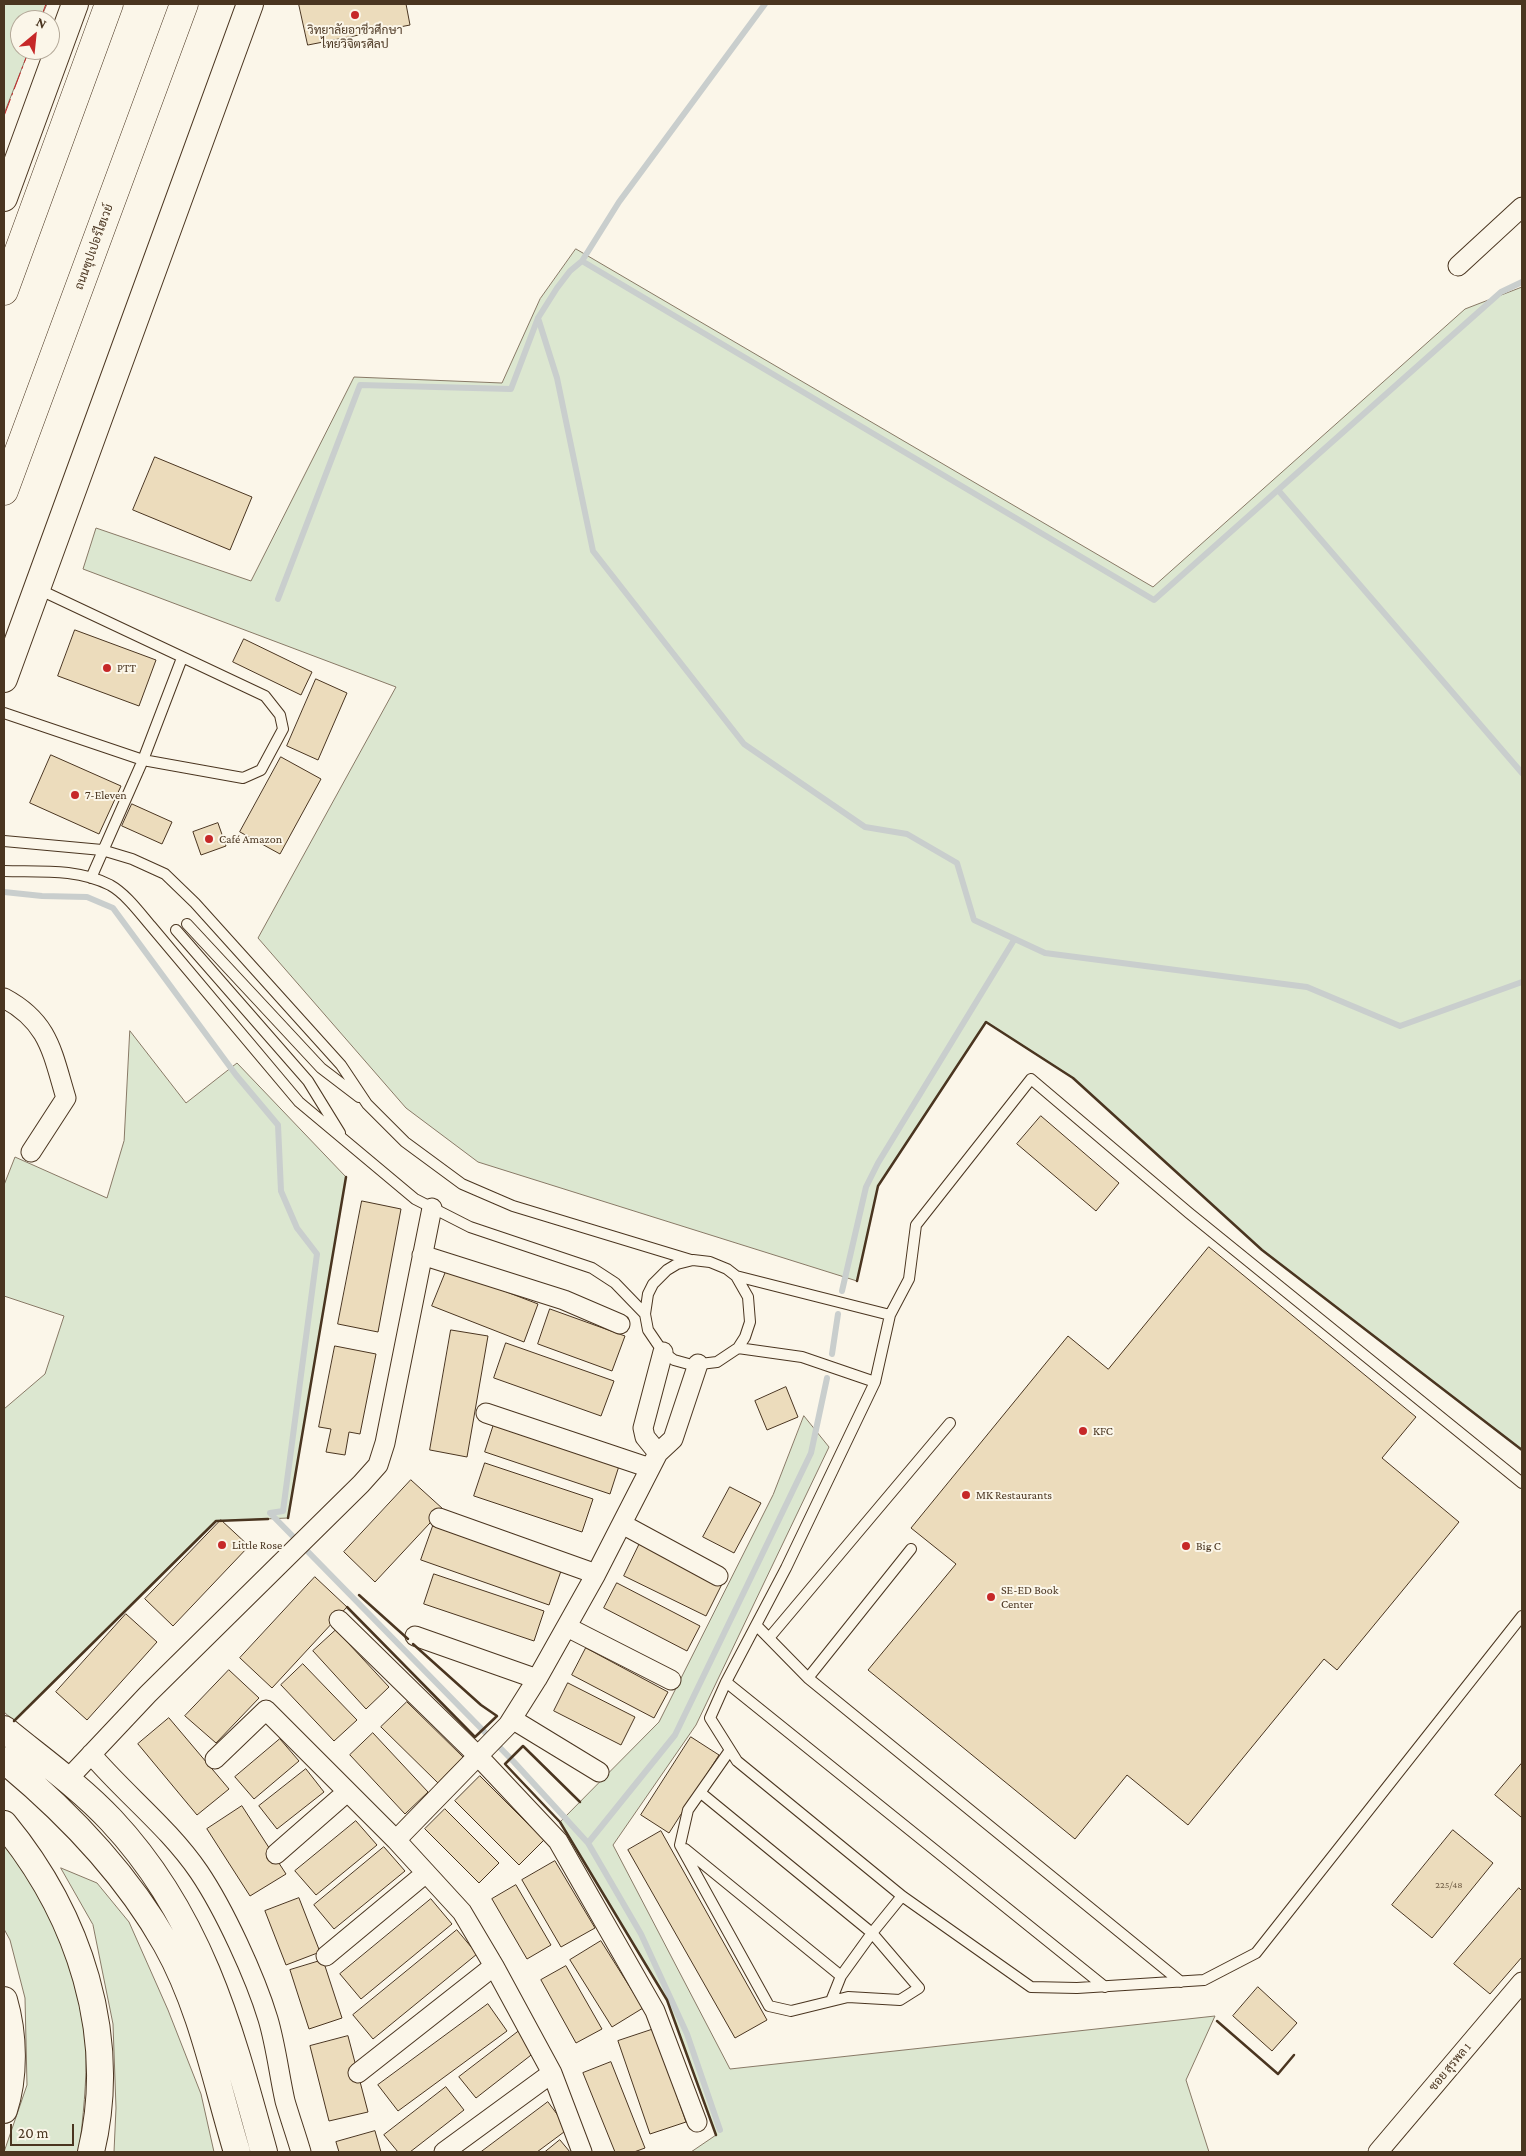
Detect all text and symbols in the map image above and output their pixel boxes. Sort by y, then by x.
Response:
marker: วิทยาลัยอาชีวศึกษา ไทยวิจิตรศิลป [349,9,361,21]
north arrow [10,10,60,60]
text: N [34,13,50,32]
place label: วิทยาลัยอาชีวศึกษา ไทยวิจิตรศิลป [308,23,402,51]
street label: ถนนซุปเปอร์ไฮเวย์ [72,202,116,292]
place label: PTT [117,661,136,675]
marker: PTT [101,662,113,674]
place label: 7-Eleven [85,788,127,802]
marker: 7-Eleven [69,789,81,801]
place label: Café Amazon [219,832,282,846]
marker: Café Amazon [203,833,215,845]
place label: KFC [1093,1424,1113,1438]
marker: KFC [1077,1425,1089,1437]
place label: MK Restaurants [976,1488,1052,1502]
marker: MK Restaurants [960,1489,972,1501]
place label: Little Rose [232,1538,282,1552]
marker: Little Rose [216,1539,228,1551]
place label: Big C [1196,1539,1221,1553]
marker: Big C [1180,1540,1192,1552]
place label: SE-ED Book Center [1001,1583,1058,1611]
marker: SE-ED Book Center [985,1591,997,1603]
house number: 225/48 [1435,1879,1463,1891]
street label: ซอย สุรพล 1 [1426,2040,1474,2094]
scale bar [12,2114,76,2146]
text: 20 m [18,2125,49,2141]

